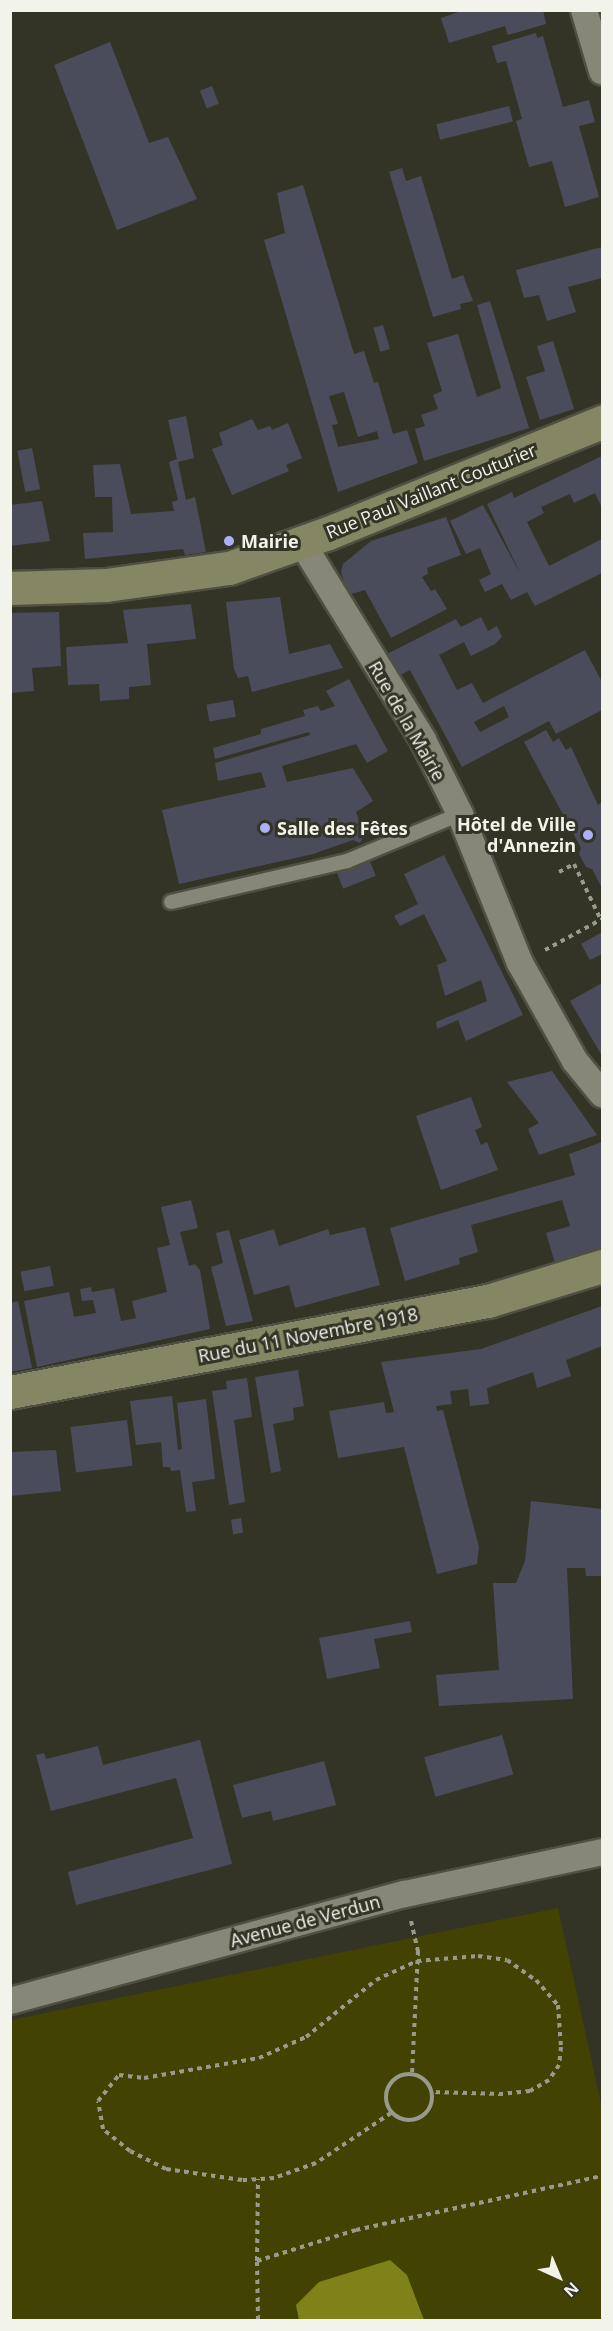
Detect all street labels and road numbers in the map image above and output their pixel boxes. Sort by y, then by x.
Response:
street label: Rue Paul Vaillant Couturier [323,439,539,543]
street label: Rue de la Mairie [364,657,450,785]
street label: Rue du 11 Novembre 1918 [196,1303,420,1367]
street label: Avenue de Verdun [228,1891,382,1951]

